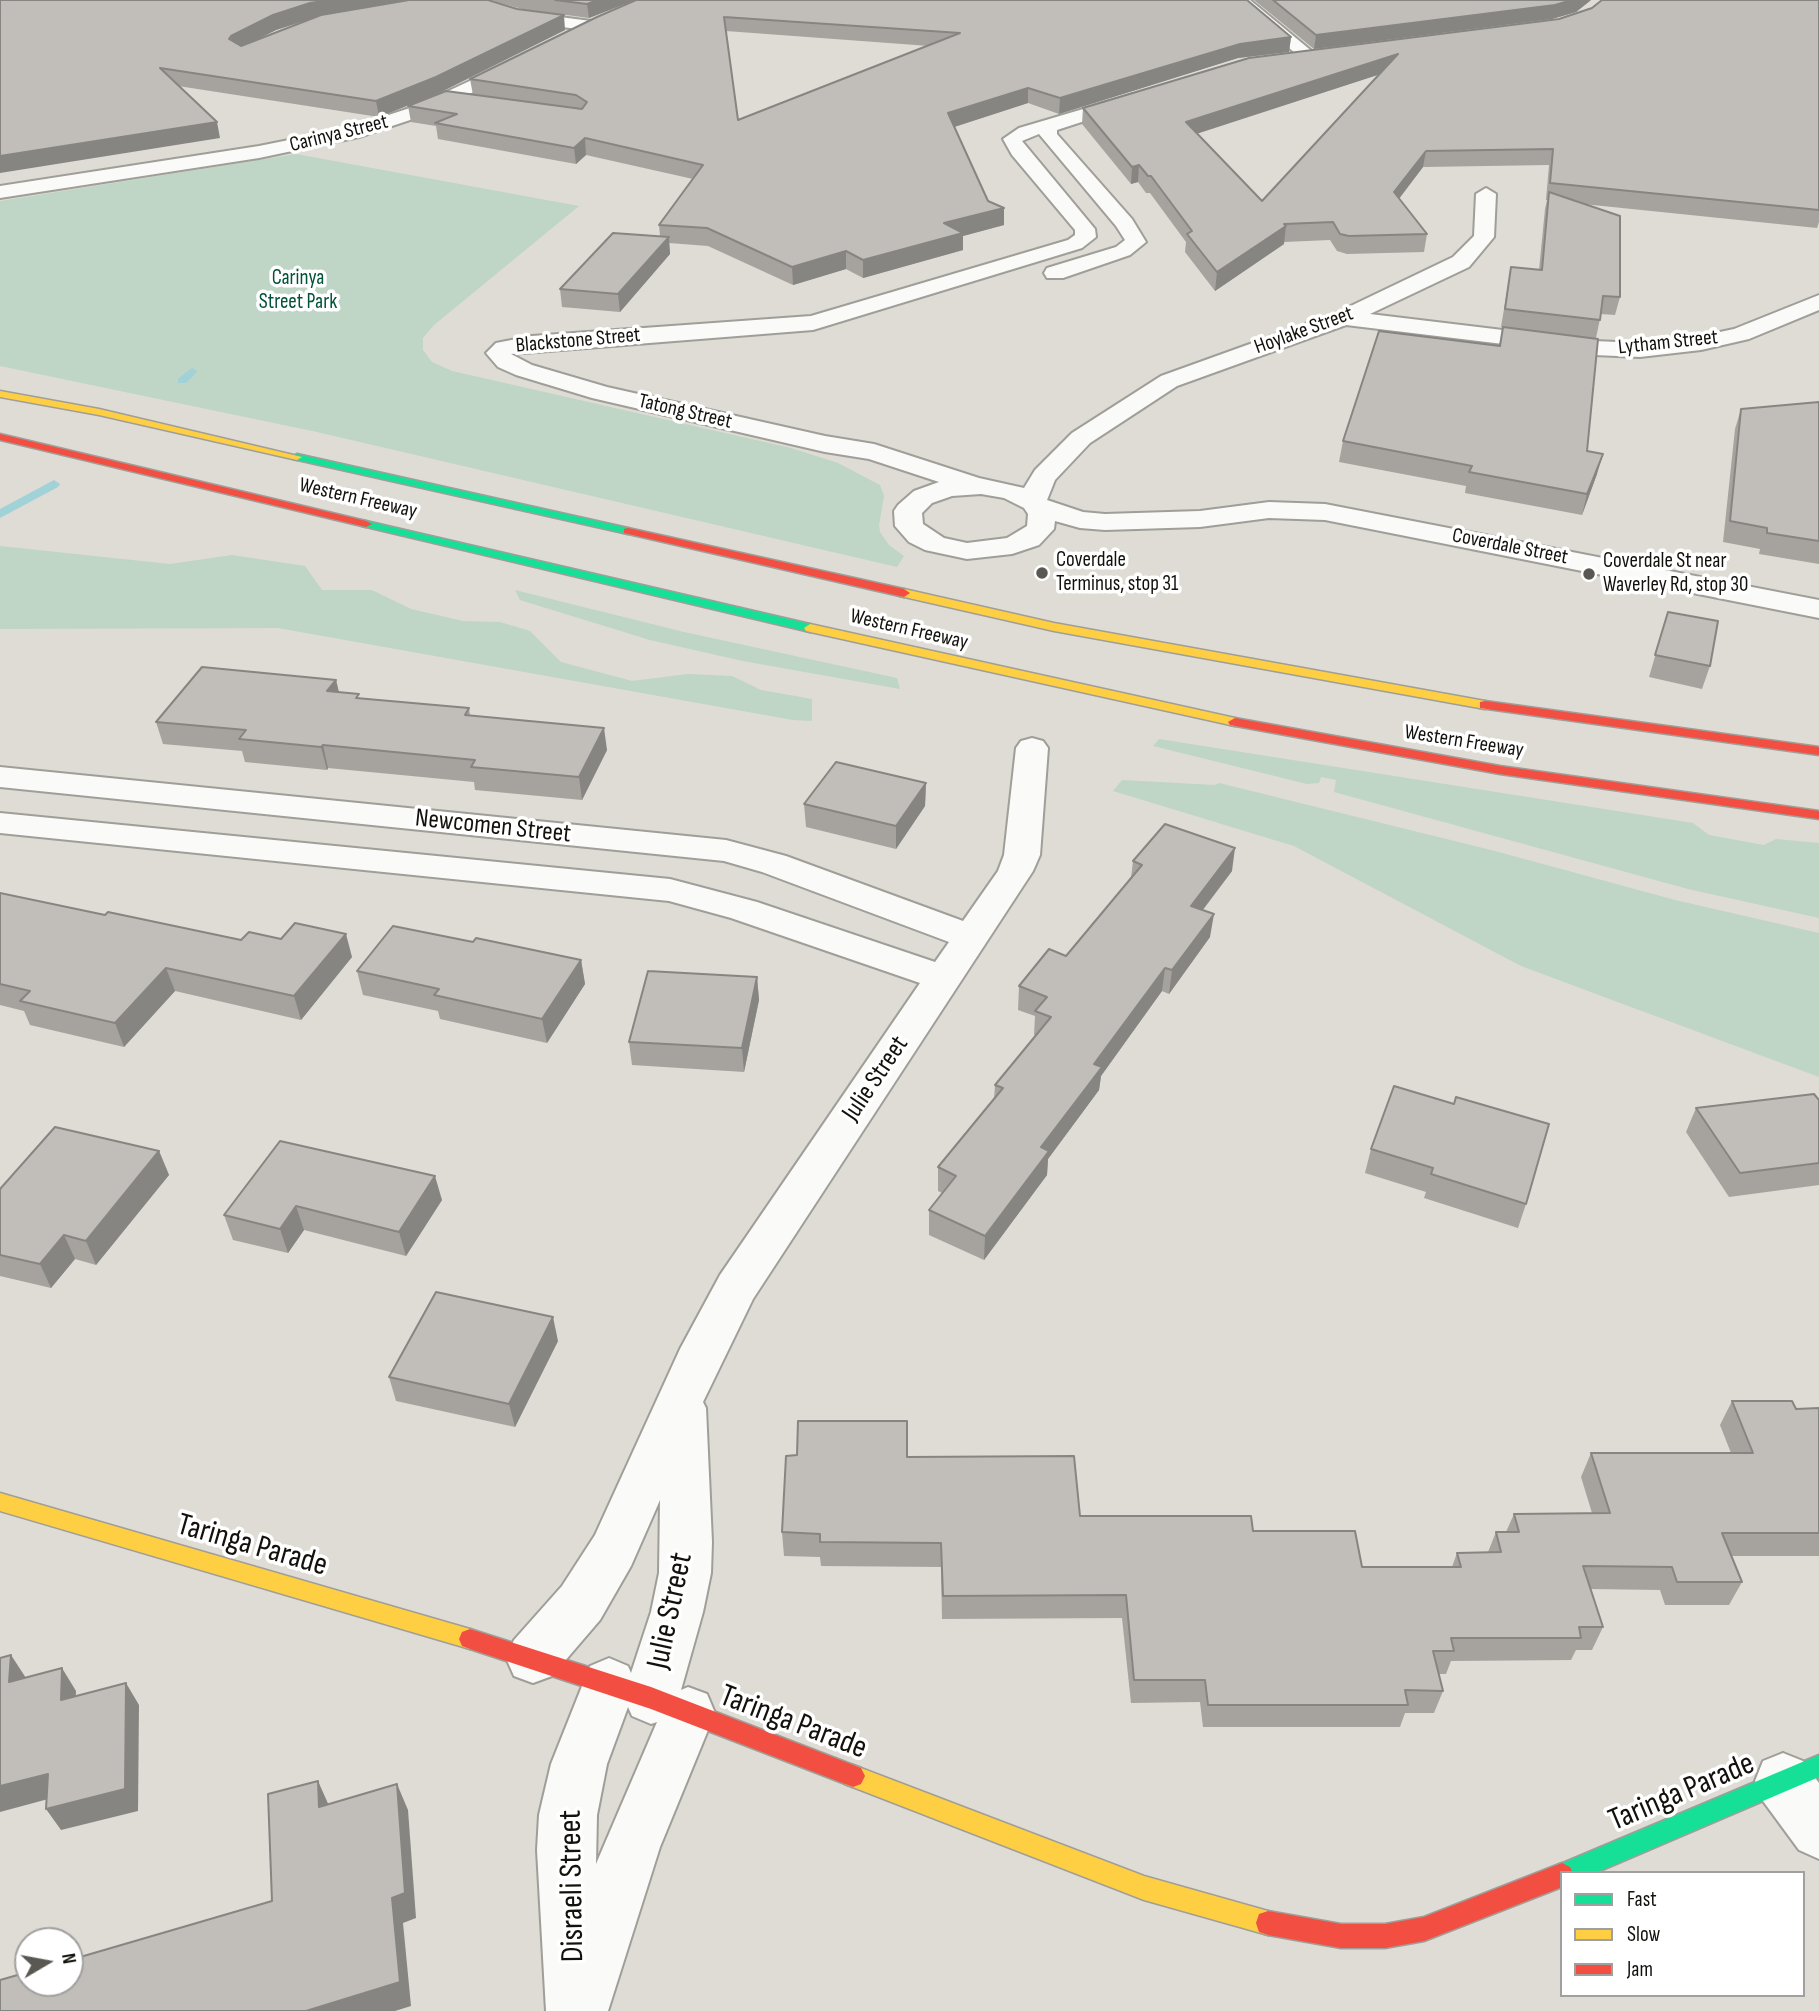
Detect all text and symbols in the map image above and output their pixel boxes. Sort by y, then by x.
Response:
street label: Carinya Street [287,110,391,158]
park label: Carinya Street Park [259,266,337,316]
street label: Hoylake Street [1251,302,1357,360]
street label: Blackstone Street [515,323,641,359]
street label: Lytham Street [1617,325,1719,361]
street label: Tatong Street [636,389,734,435]
street label: Western Freeway [297,473,419,525]
street label: Coverdale Street [1450,523,1570,571]
place label: Coverdale Terminus, stop 31 [1056,548,1178,598]
place label: Coverdale St near Waverley Rd, stop 30 [1603,549,1748,599]
marker: Coverdale Terminus, stop 31 [1034,565,1050,581]
marker: Coverdale St near Waverley Rd, stop 30 [1581,566,1597,582]
street label: Western Freeway [848,604,970,656]
street label: Western Freeway [1403,720,1525,764]
street label: Newcomen Street [414,803,572,851]
street label: Julie Street [836,1031,916,1127]
street label: Taringa Parade [172,1506,332,1586]
street label: Julie Street [640,1549,702,1673]
street label: Taringa Parade [714,1677,872,1769]
street label: Taringa Parade [1603,1745,1761,1841]
street label: Disraeli Street [552,1810,594,1962]
legend [1560,1871,1805,1997]
text: Fast [1627,1887,1657,1912]
text: Slow [1627,1922,1660,1947]
north arrow [14,1927,84,1997]
text: N [56,1952,80,1966]
text: Jam [1627,1957,1653,1982]

